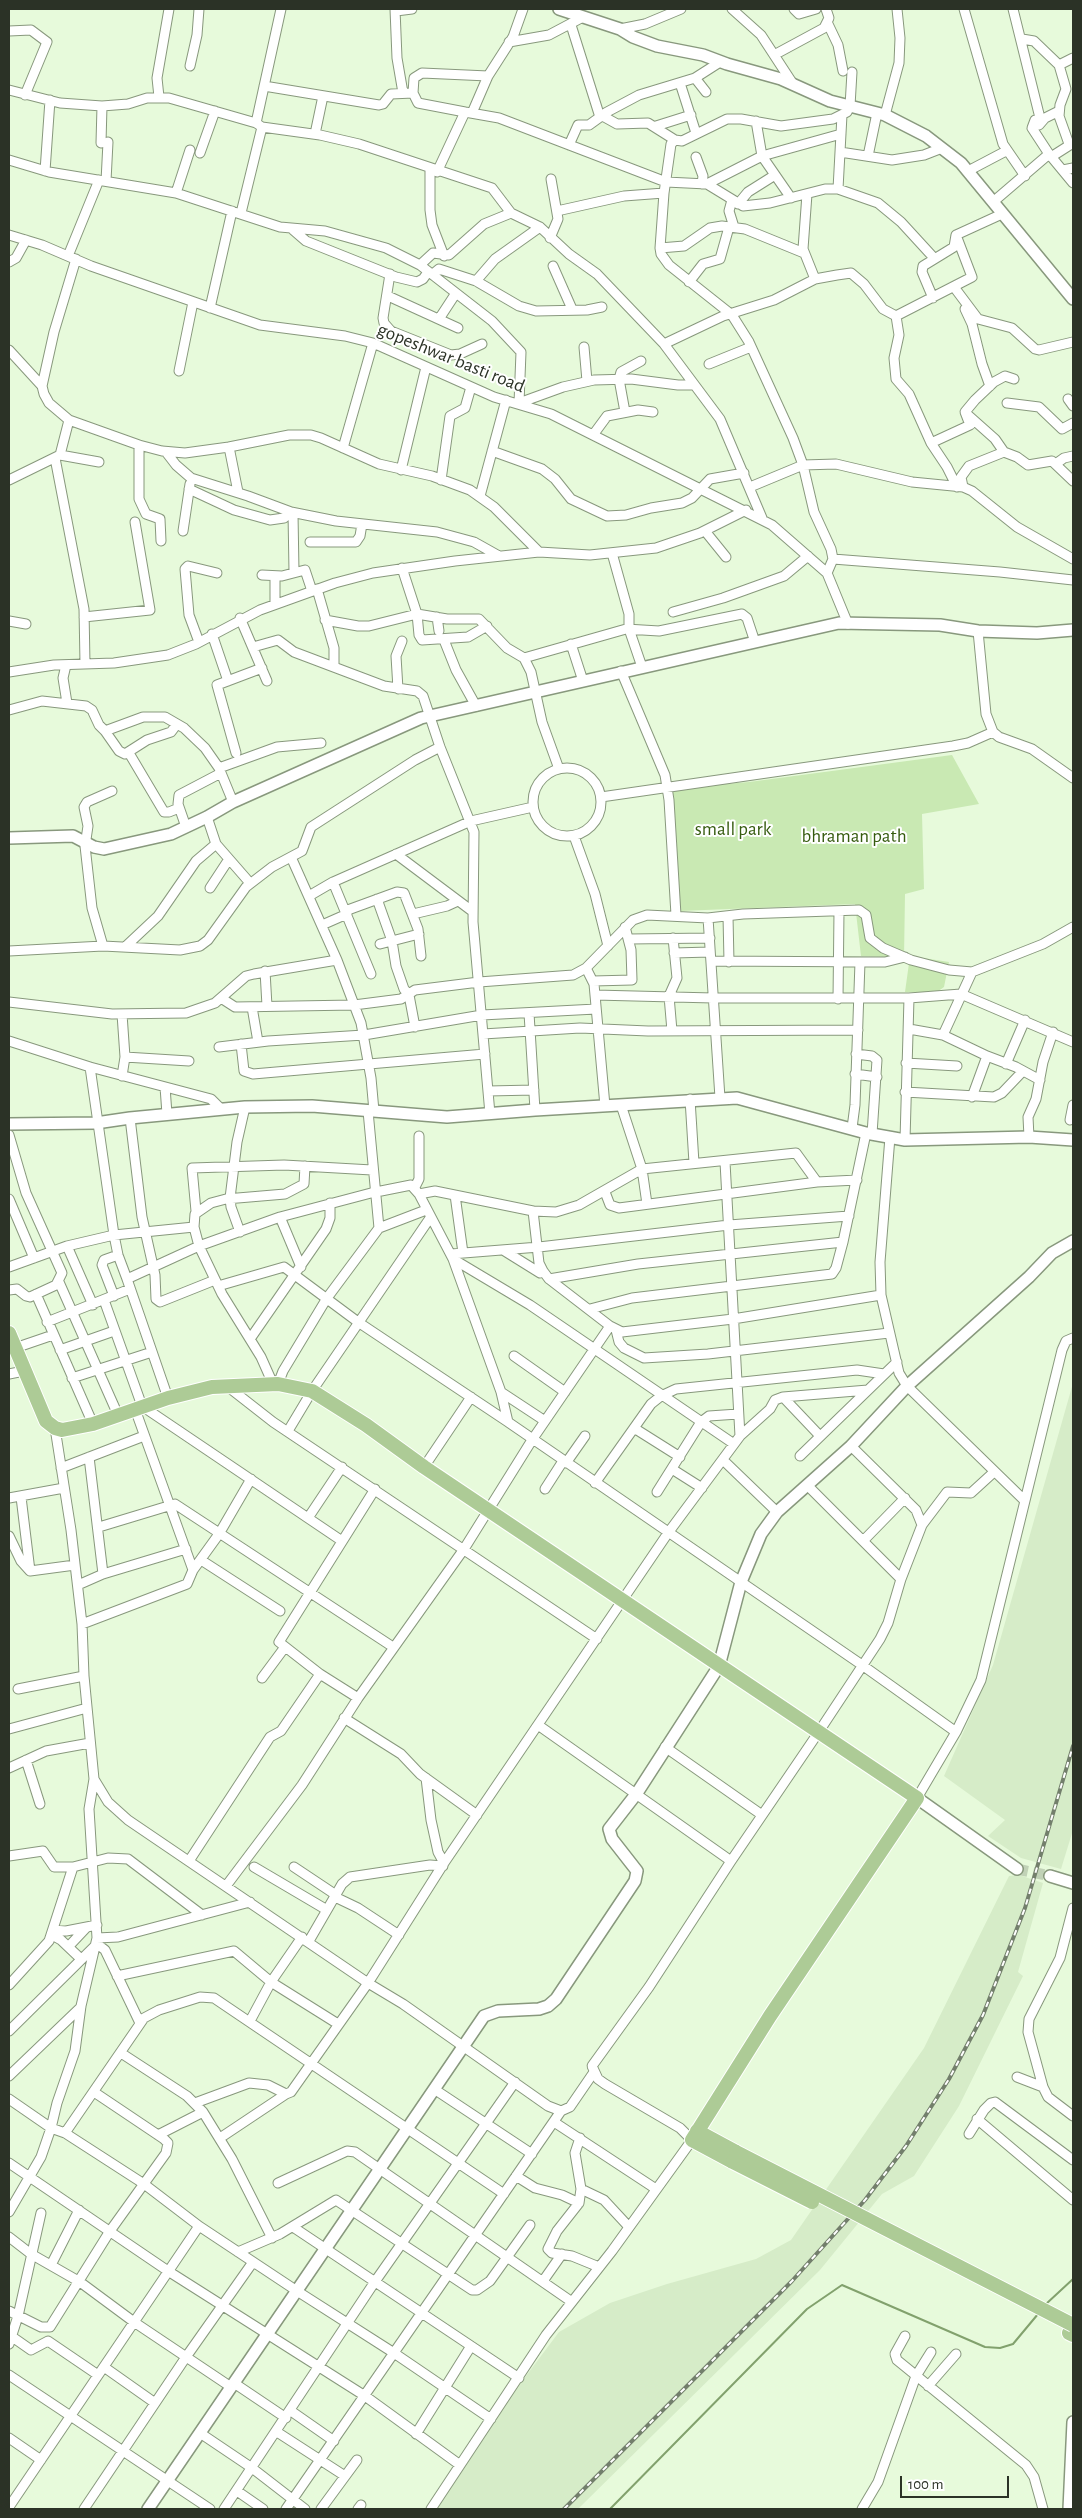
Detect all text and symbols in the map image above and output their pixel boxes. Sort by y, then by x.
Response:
street label: gopeshwar basti road [374,318,528,398]
park label: small park [695,818,771,840]
park label: bhraman path [801,825,907,847]
scale bar [902,2466,1011,2498]
text: 100 m [908,2477,943,2492]

